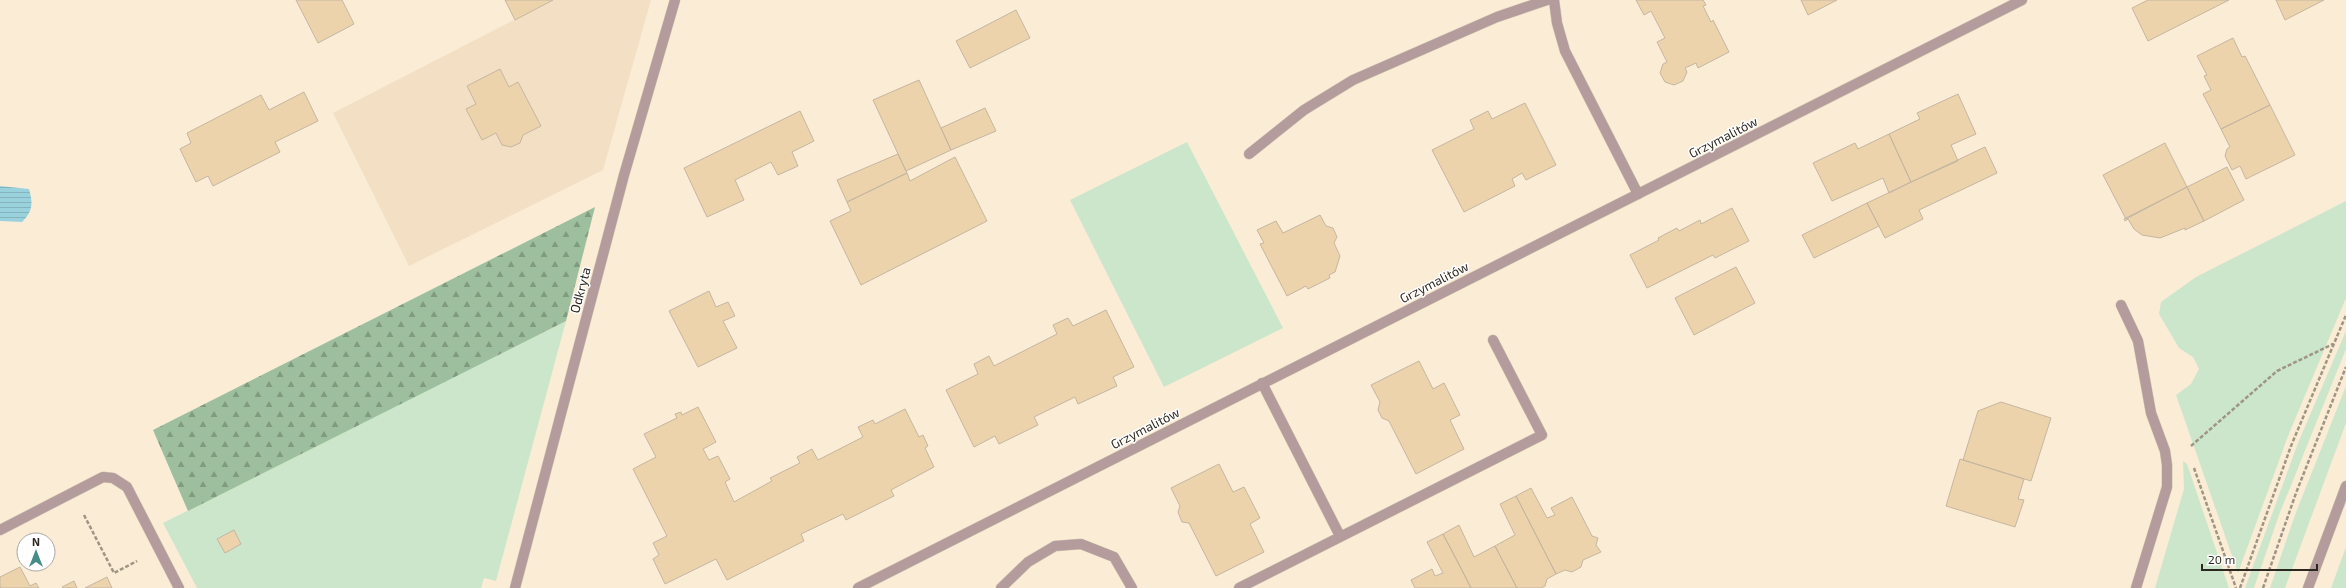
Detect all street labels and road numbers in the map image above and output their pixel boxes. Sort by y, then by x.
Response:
street label: Grzymalitów [1686,113,1761,161]
street label: Grzymalitów [1397,258,1472,306]
street label: Odkryta [566,265,594,315]
street label: Grzymalitów [1108,404,1183,452]

